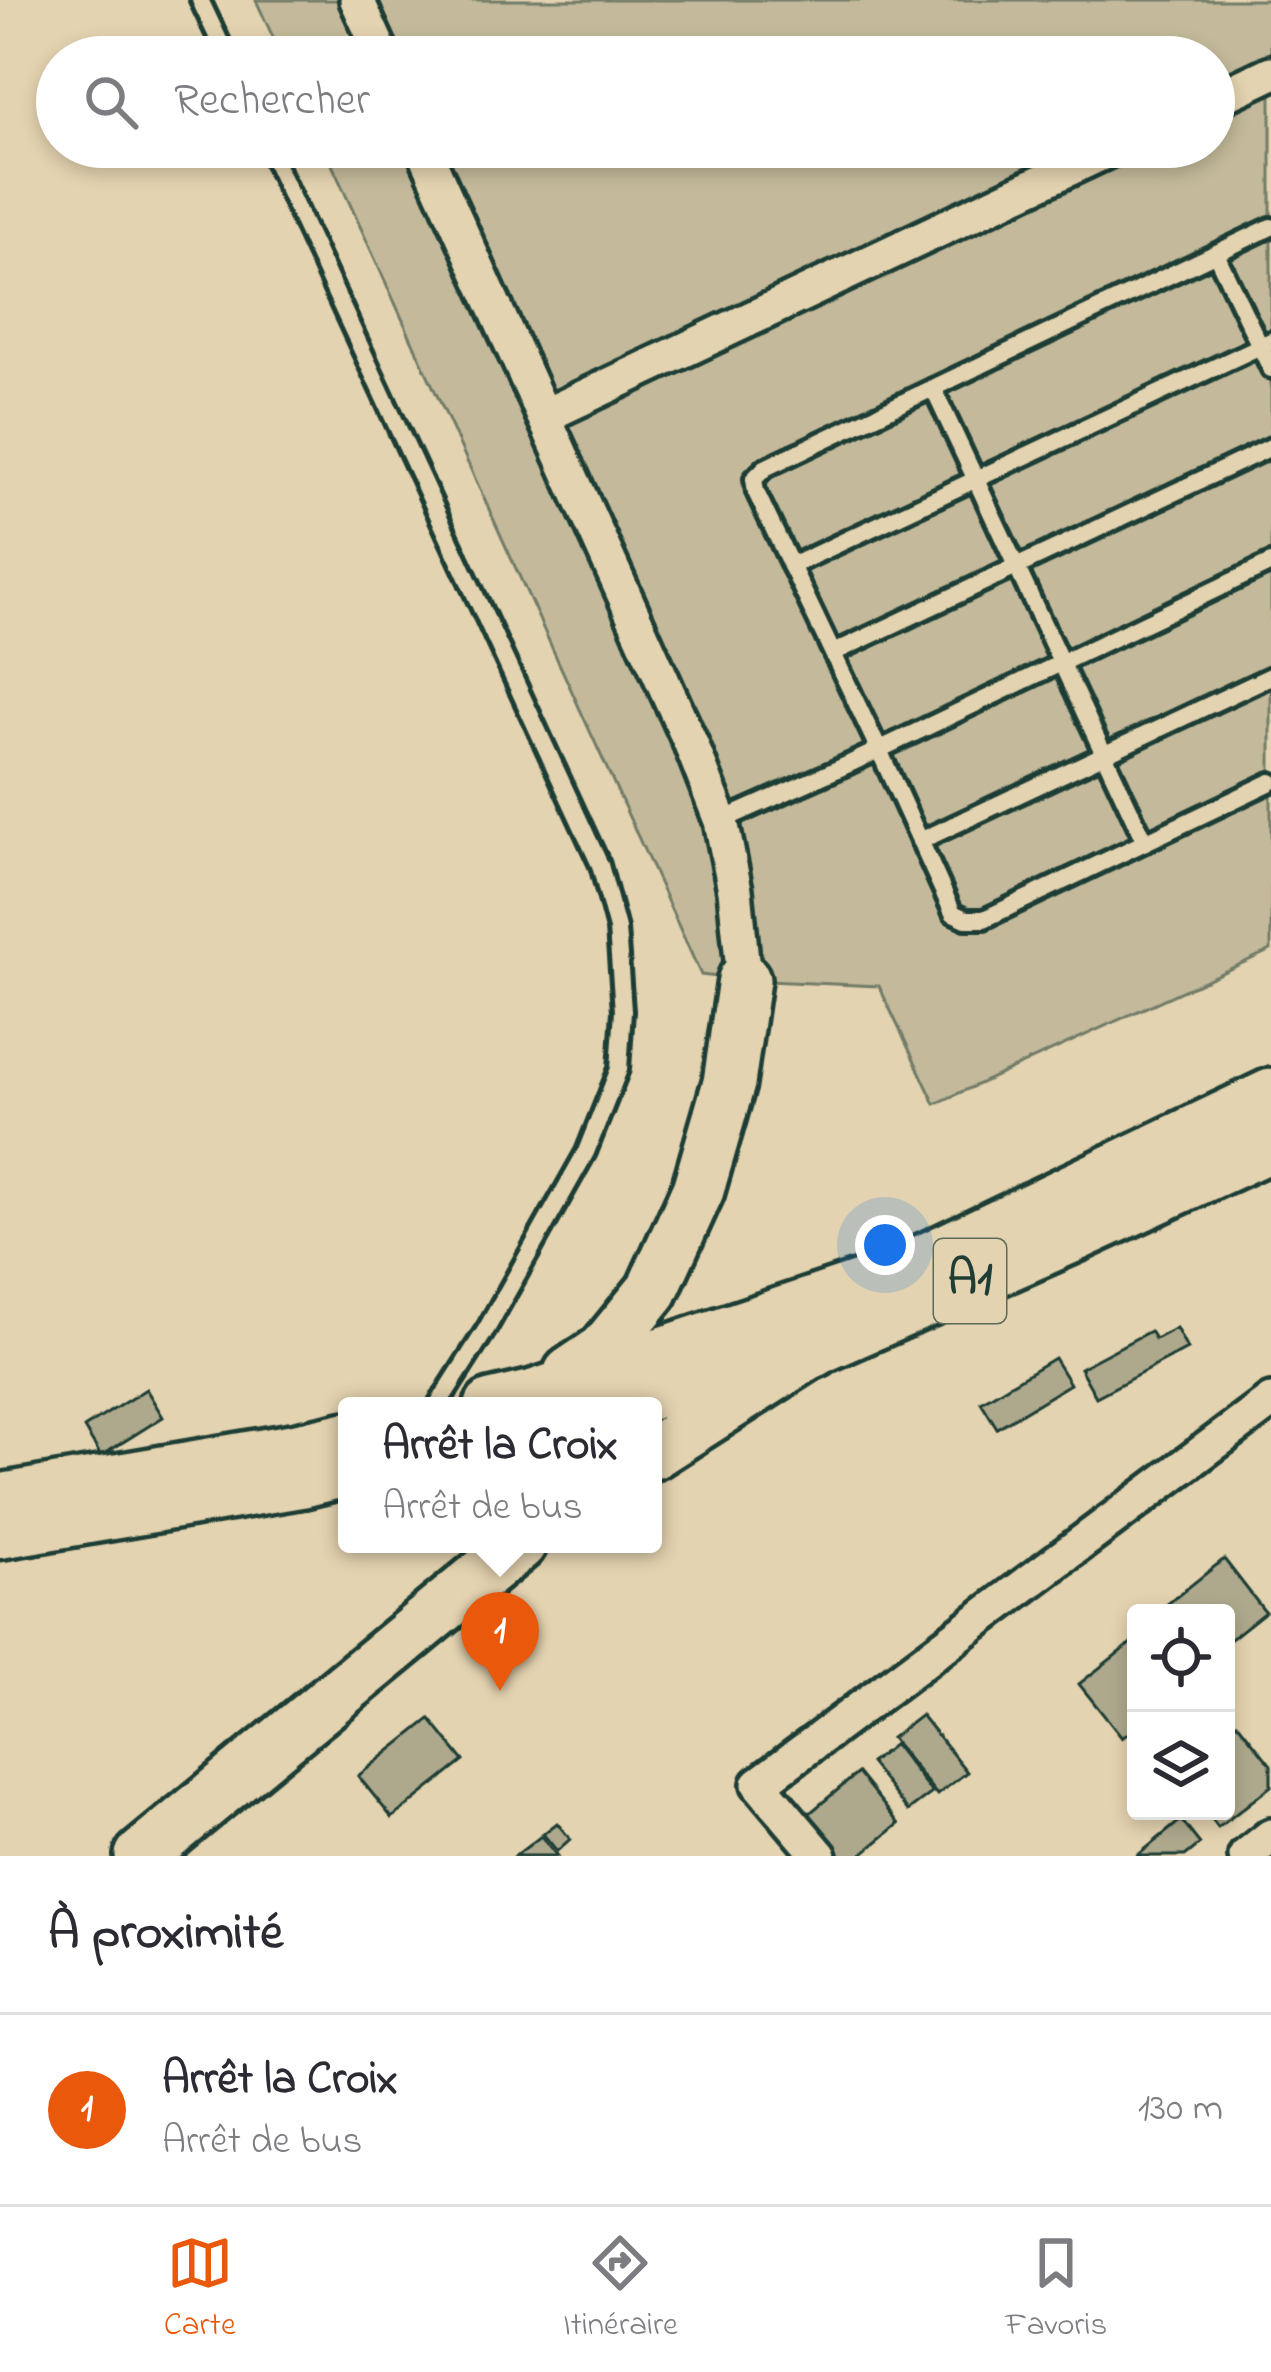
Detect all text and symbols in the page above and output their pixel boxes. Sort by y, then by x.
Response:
search box [36,36,1235,168]
icon: search [78,69,144,135]
text: Rechercher [174,69,370,135]
your location [855,1215,915,1275]
road number: A1 [934,1239,1006,1323]
popup [338,1397,662,1553]
text: Arrêt la Croix [382,1414,618,1480]
text: Arrêt de bus [382,1480,583,1537]
pin: 1 [461,1592,539,1691]
map controls [1127,1604,1235,1820]
button: locate [1127,1604,1235,1712]
button: layers [1127,1712,1235,1820]
text: À proximité [48,1897,283,1972]
text: Arrêt la Croix [162,2048,398,2114]
text: 1 [81,2081,93,2138]
text: 130 m [1138,2081,1223,2138]
text: Arrêt de bus [162,2114,362,2171]
tab: Carte [164,2230,236,2350]
tab: Itinéraire [563,2230,678,2350]
tab: Favoris [1005,2230,1107,2350]

